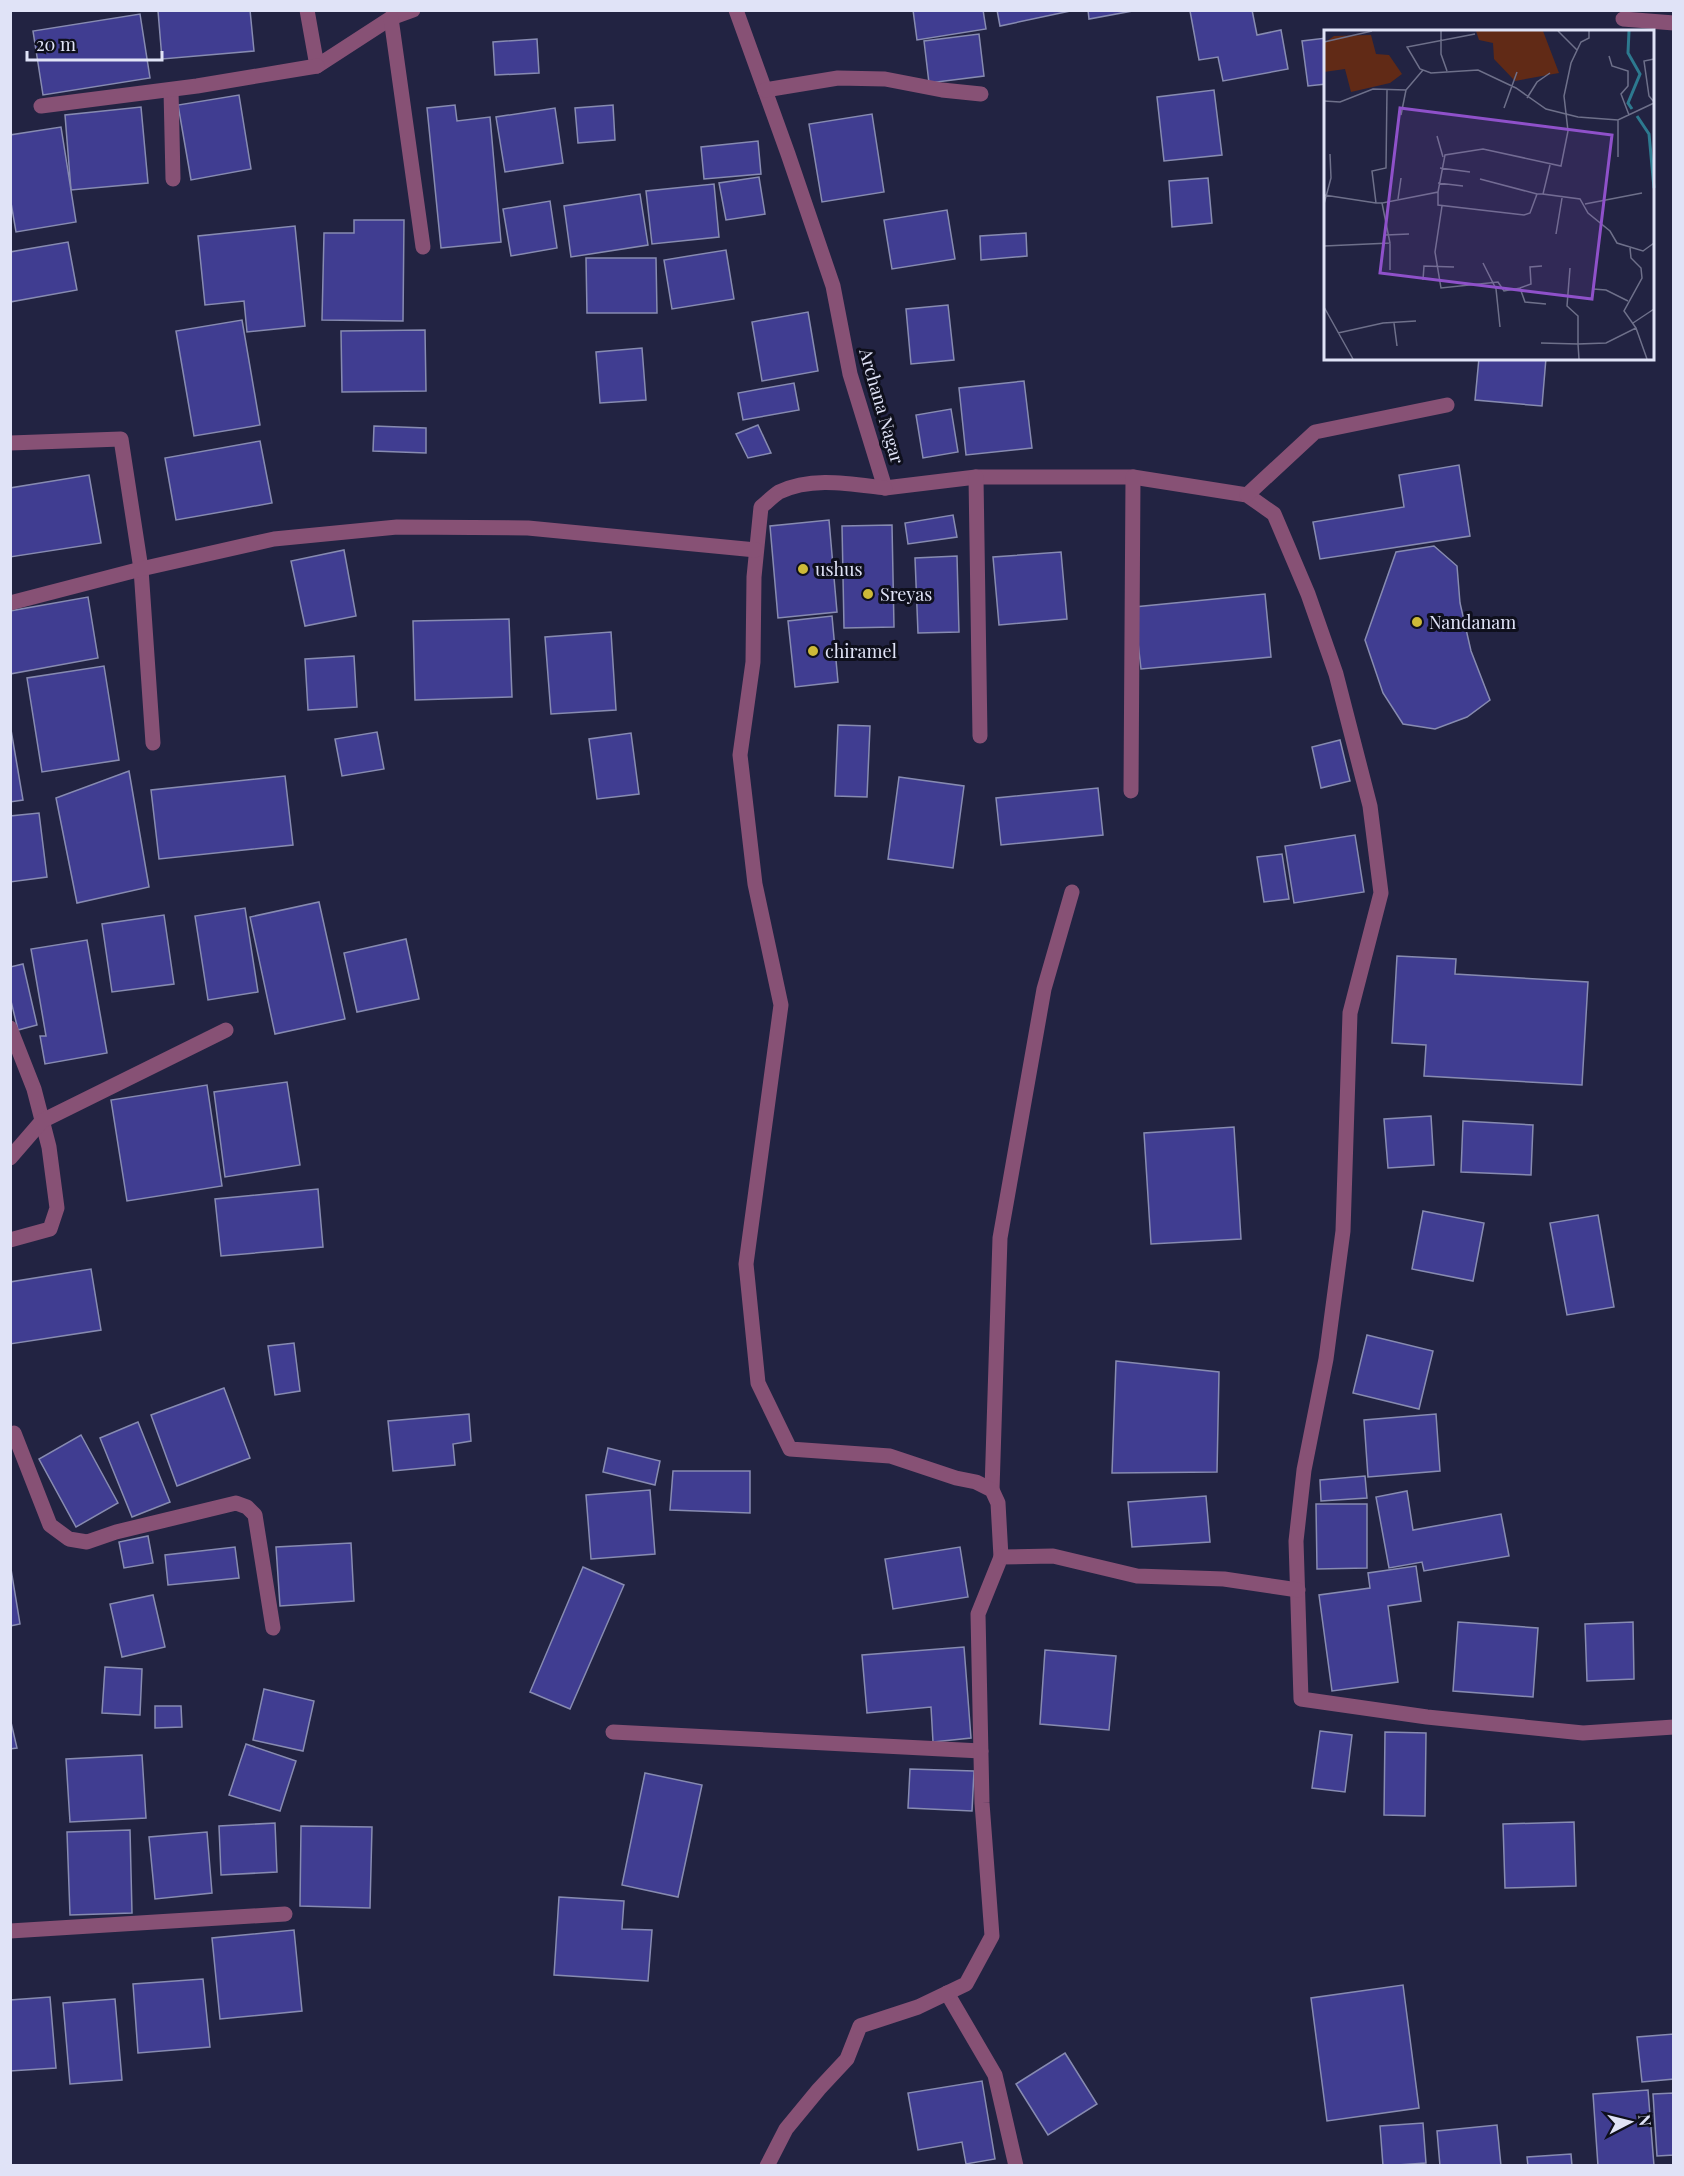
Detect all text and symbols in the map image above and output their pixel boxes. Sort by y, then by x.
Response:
scale bar [27,24,162,62]
inset map [1324,30,1654,360]
text: 20 m [36,32,76,56]
street label: Archana Nagar [854,345,910,466]
place label: ushus [815,557,863,581]
marker: ushus [796,562,810,576]
place label: Sreyas [880,582,932,606]
marker: Sreyas [861,587,875,601]
place label: Nandanam [1429,610,1516,634]
marker: Nandanam [1410,615,1424,629]
place label: chiramel [825,639,897,663]
marker: chiramel [806,644,820,658]
north arrow [1600,2092,1660,2152]
text: N [1634,2113,1657,2128]

